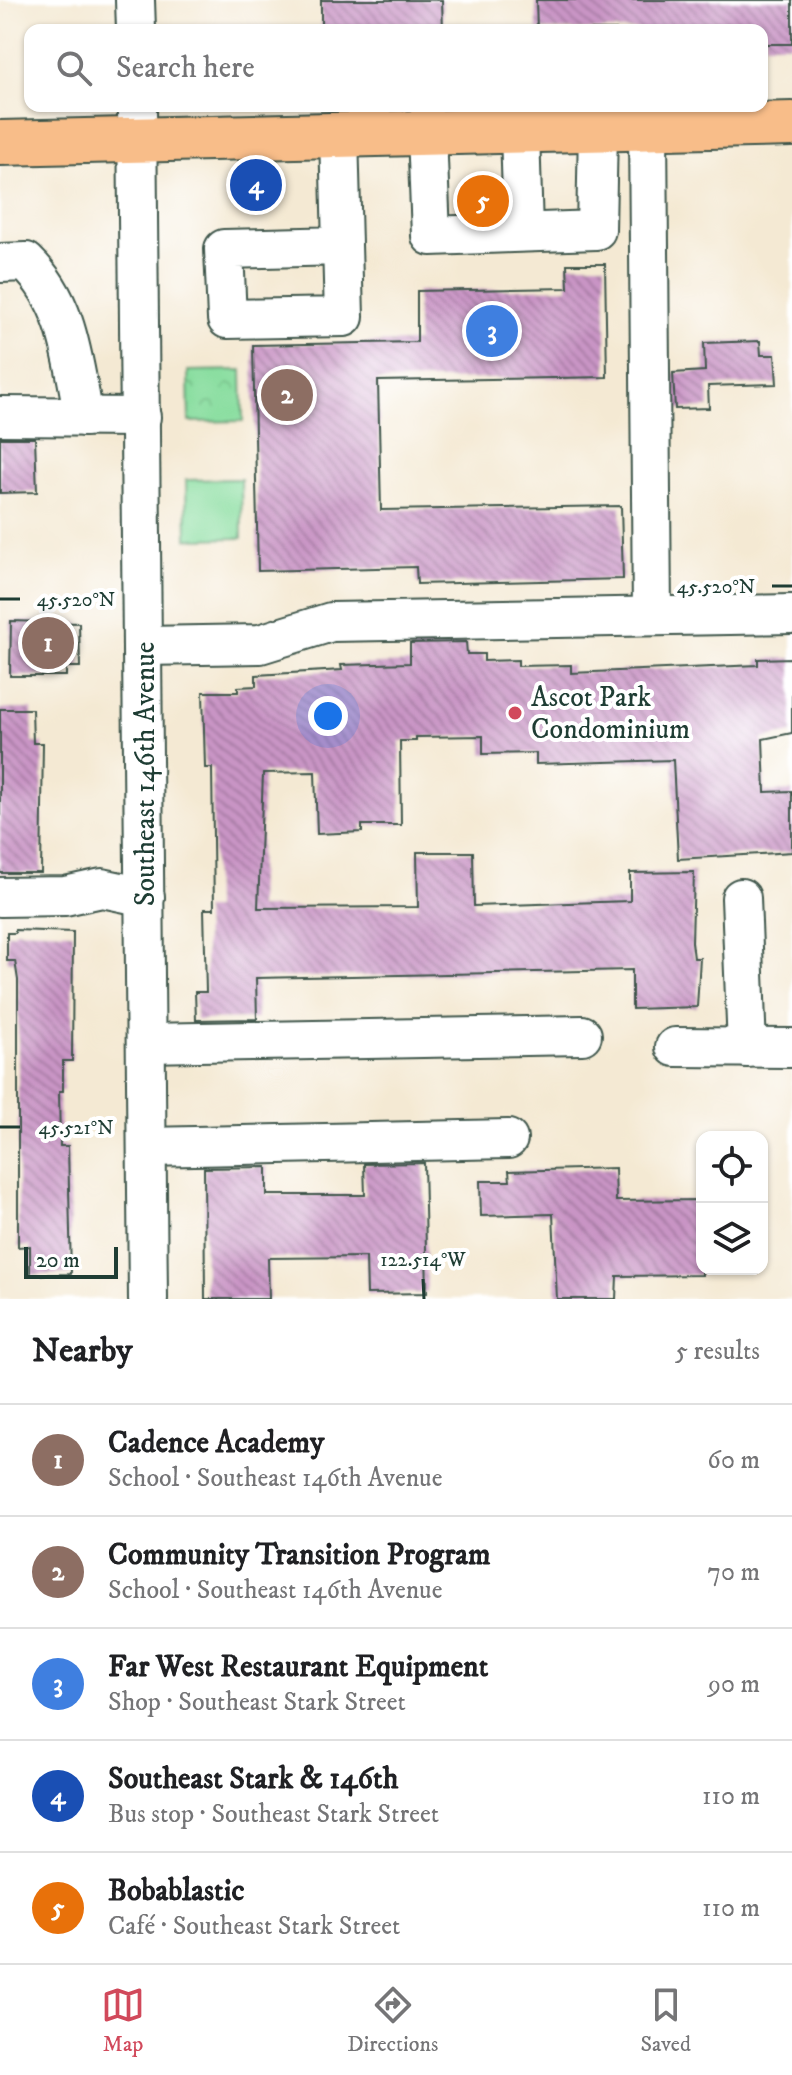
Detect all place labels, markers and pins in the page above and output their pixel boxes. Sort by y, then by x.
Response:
pin: 4 [230,155,282,215]
pin: 5 [457,171,509,231]
pin: 3 [466,301,518,361]
pin: 2 [261,365,313,425]
pin: 1 [22,613,74,673]
place label: Ascot Park Condominium [531,680,690,747]
marker: Ascot Park Condominium [506,704,524,722]

